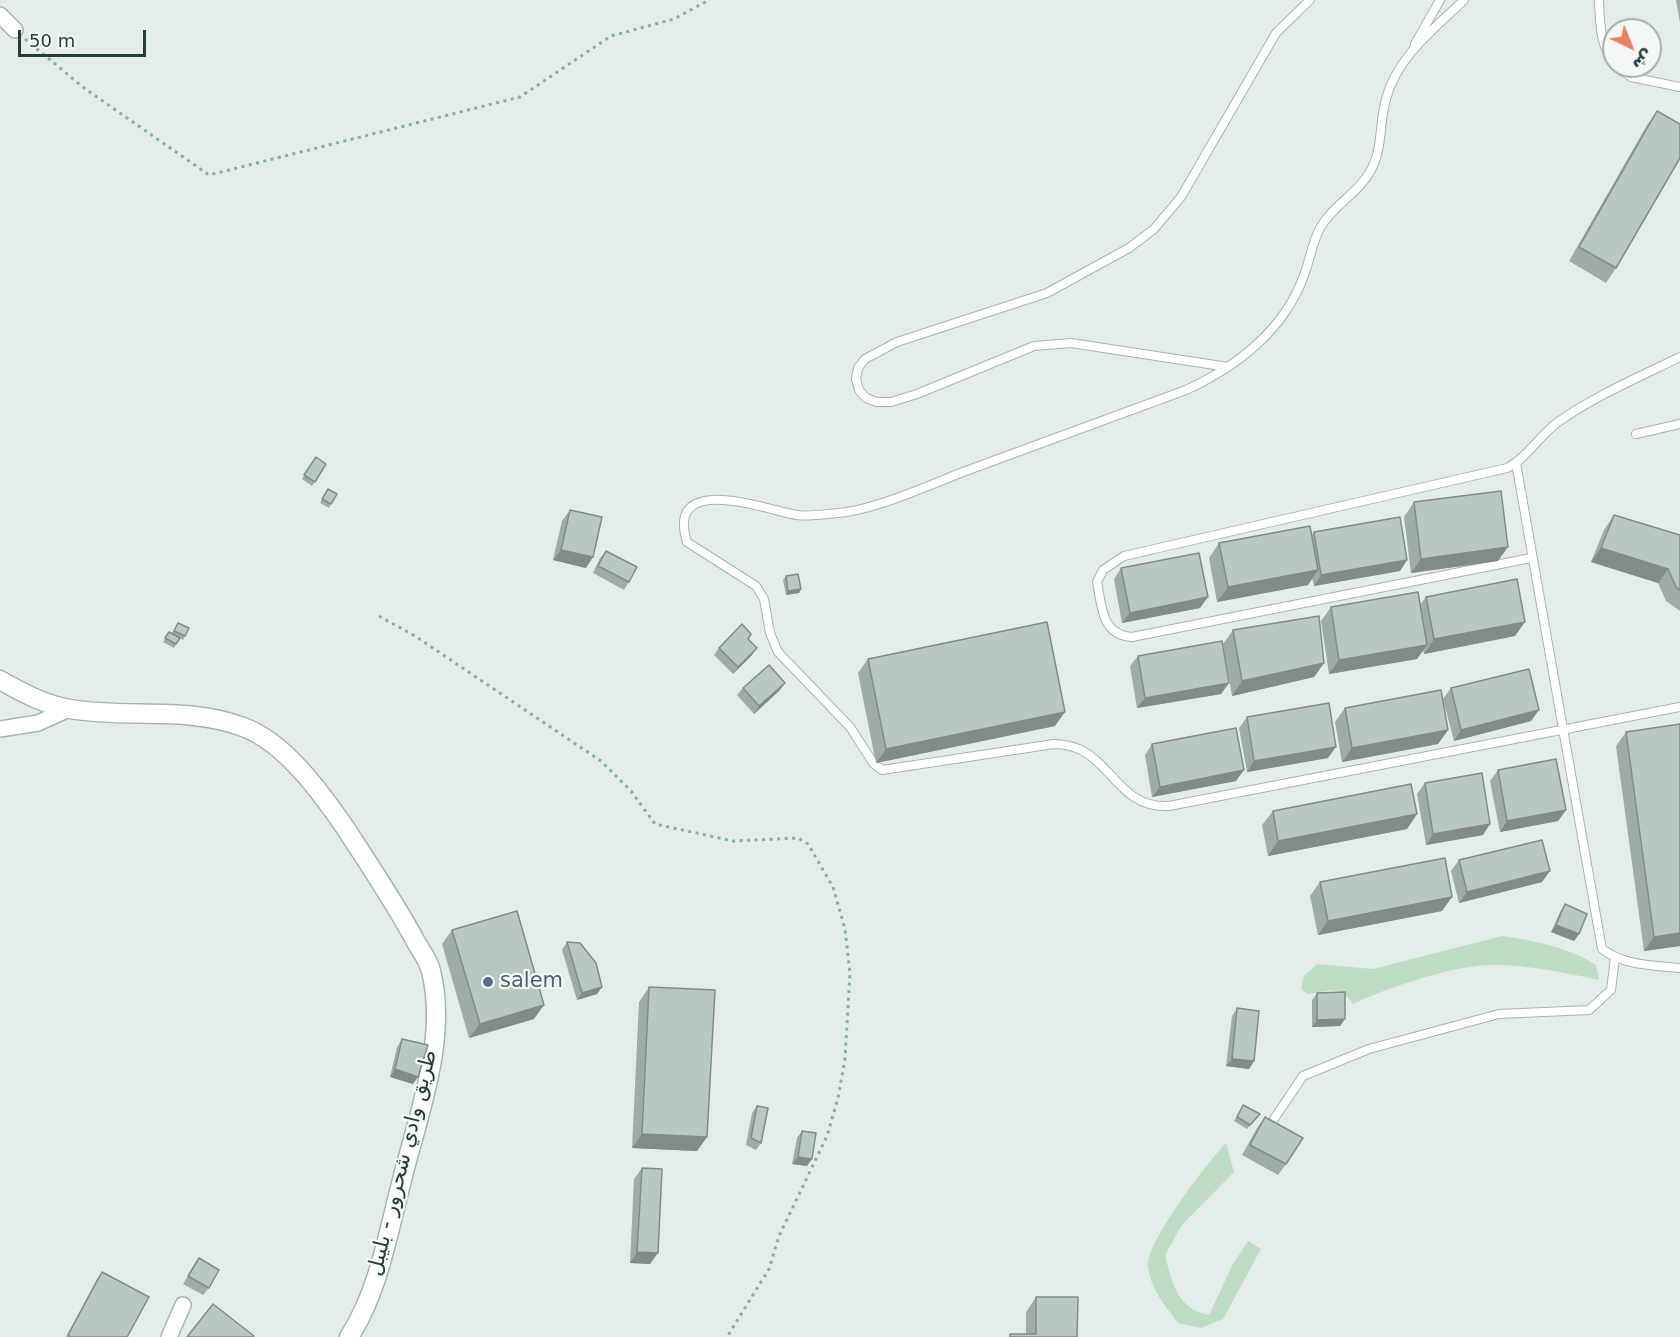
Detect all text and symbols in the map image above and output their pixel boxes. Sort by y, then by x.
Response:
scale bar [21,18,148,56]
north arrow [1602,18,1662,78]
text: 50 m [29,30,75,51]
text: ش [1629,46,1658,75]
place label: salem [500,969,563,995]
marker: salem [481,975,495,989]
street label: طريق وادي شحرور - بليبل [363,1047,443,1279]

